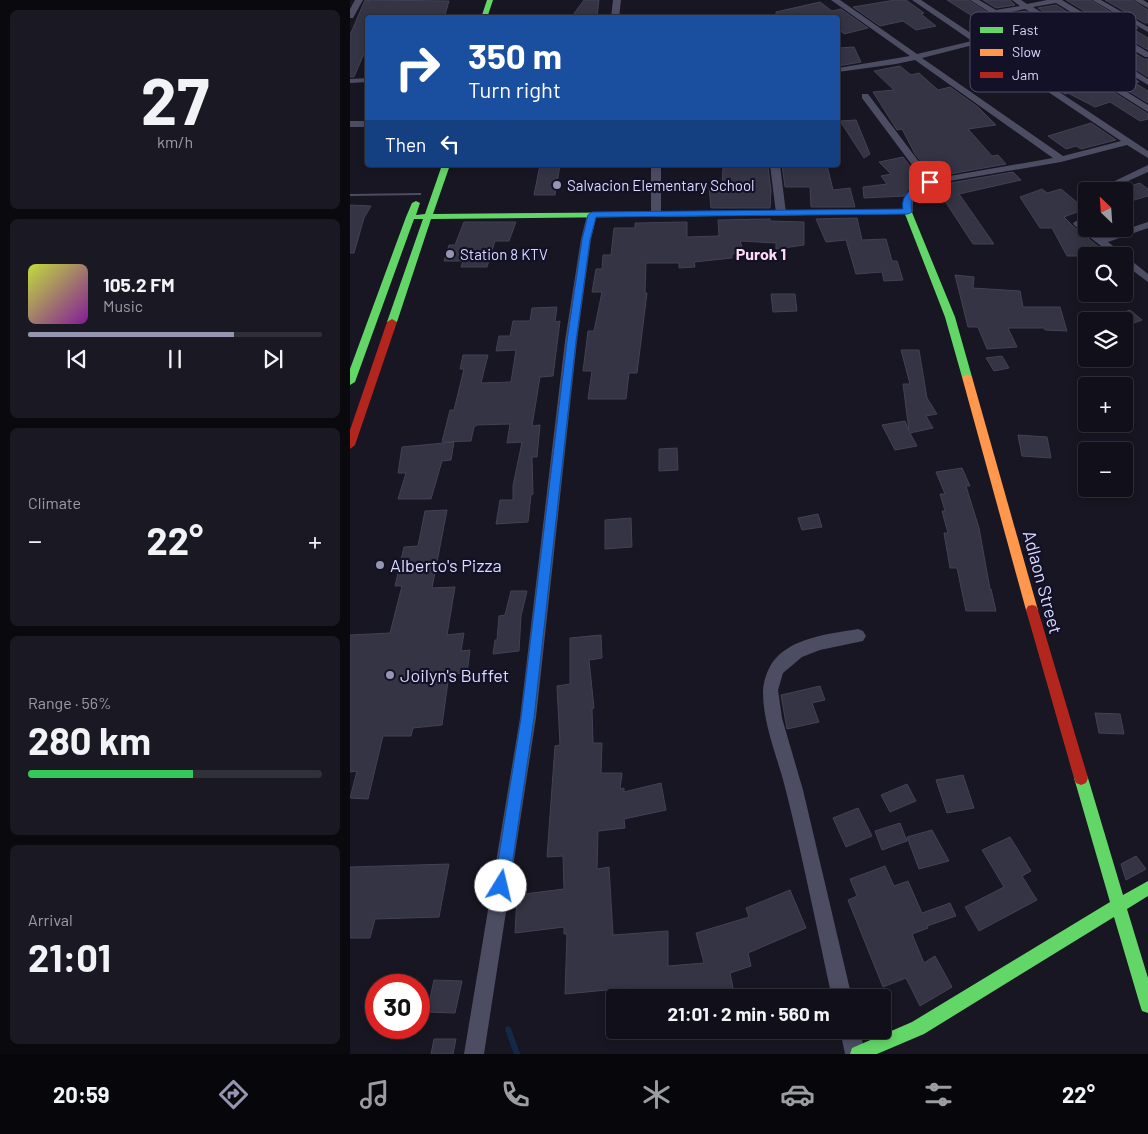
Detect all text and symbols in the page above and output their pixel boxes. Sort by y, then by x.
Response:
legend [970,12,1136,92]
text: Fast [1012,21,1038,38]
text: 350 m [468,34,562,76]
icon: right [385,35,450,100]
text: Slow [1012,43,1041,60]
text: 27 [141,60,209,138]
text: Jam [1012,66,1039,83]
text: Turn right [468,76,561,102]
icon: left [436,130,464,158]
text: km/h [157,132,193,151]
text: Then [385,133,426,156]
pin [909,161,951,203]
icon: arrive [916,168,944,196]
place label: Salvacion Elementary School [567,176,755,194]
marker: Salvacion Elementary School [551,179,563,191]
north arrow [1078,182,1132,238]
map controls [1078,182,1133,497]
district label: Purok 1 [736,244,786,263]
place label: Station 8 KTV [460,245,548,263]
button: search [1078,247,1133,302]
marker: Station 8 KTV [444,248,456,260]
text: 105.2 FM [103,273,175,296]
text: Music [103,296,143,315]
button: layers [1078,312,1133,367]
icon: previous [63,345,91,373]
icon: pause [161,345,189,373]
icon: next [259,345,287,373]
button: + [1078,377,1133,432]
button: − [1078,442,1133,497]
text: Climate [28,493,81,512]
text: 22° [147,517,203,563]
text: − [28,523,42,557]
text: + [308,523,322,557]
street label: Adlaon Street [1019,528,1067,636]
place label: Alberto's Pizza [390,554,502,576]
marker: Alberto's Pizza [374,559,386,571]
place label: Joilyn's Buffet [400,664,509,686]
marker: Joilyn's Buffet [384,669,396,681]
text: Range · 56% [28,693,111,712]
text: 280 km [28,717,151,763]
position arrow [474,859,526,911]
text: Arrival [28,910,73,929]
text: 21:01 [28,934,111,980]
speed limit sign: 30 [365,974,430,1039]
text: 21:01 · 2 min · 560 m [667,1002,830,1025]
icon: directions [216,1077,251,1112]
icon: music [357,1077,392,1112]
icon: phone [498,1077,533,1112]
icon: climate [639,1077,674,1112]
icon: car [780,1077,815,1112]
icon: filters [921,1077,956,1112]
text: 20:59 [53,1081,109,1107]
text: 22° [1062,1081,1095,1107]

